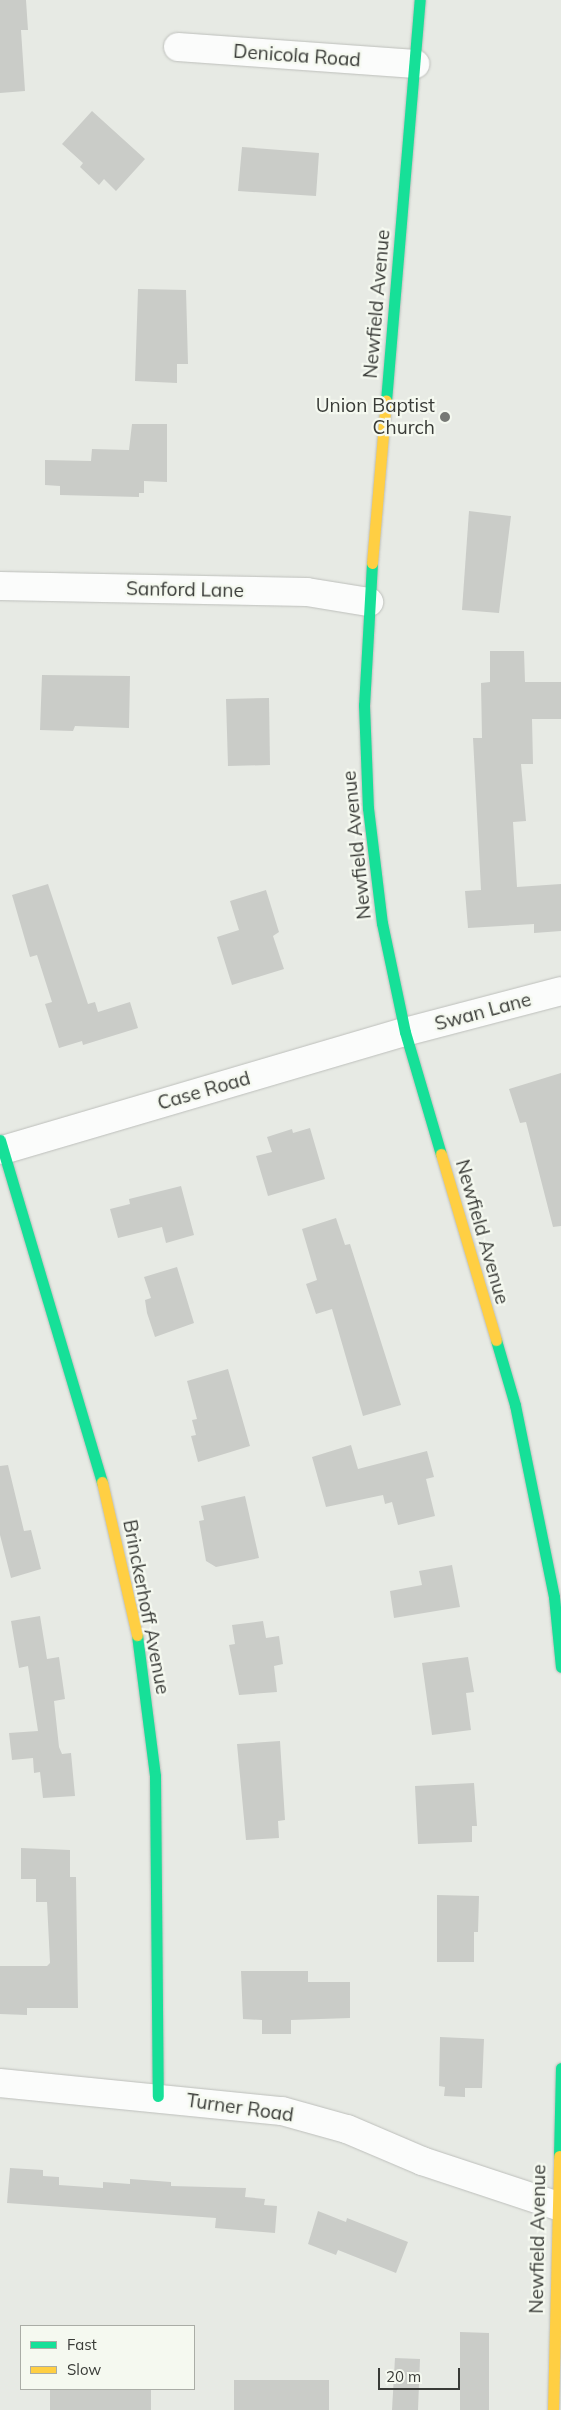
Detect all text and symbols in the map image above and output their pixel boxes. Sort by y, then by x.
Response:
street label: Denicola Road [233,40,361,72]
street label: Newfield Avenue [359,229,395,379]
place label: Union Baptist Church [316,395,435,439]
marker: Union Baptist Church [439,411,451,423]
street label: Sanford Lane [126,578,244,602]
street label: Newfield Avenue [338,770,376,920]
street label: Swan Lane [432,988,534,1036]
street label: Case Road [155,1067,253,1115]
street label: Newfield Avenue [450,1157,514,1307]
street label: Brinckerhoff Avenue [118,1518,174,1696]
street label: Turner Road [185,2089,295,2127]
street label: Newfield Avenue [525,2164,551,2314]
legend [20,2325,195,2390]
text: Fast [67,2335,97,2354]
scale bar [381,2358,464,2390]
text: Slow [67,2360,101,2379]
text: 20 m [386,2367,421,2386]

